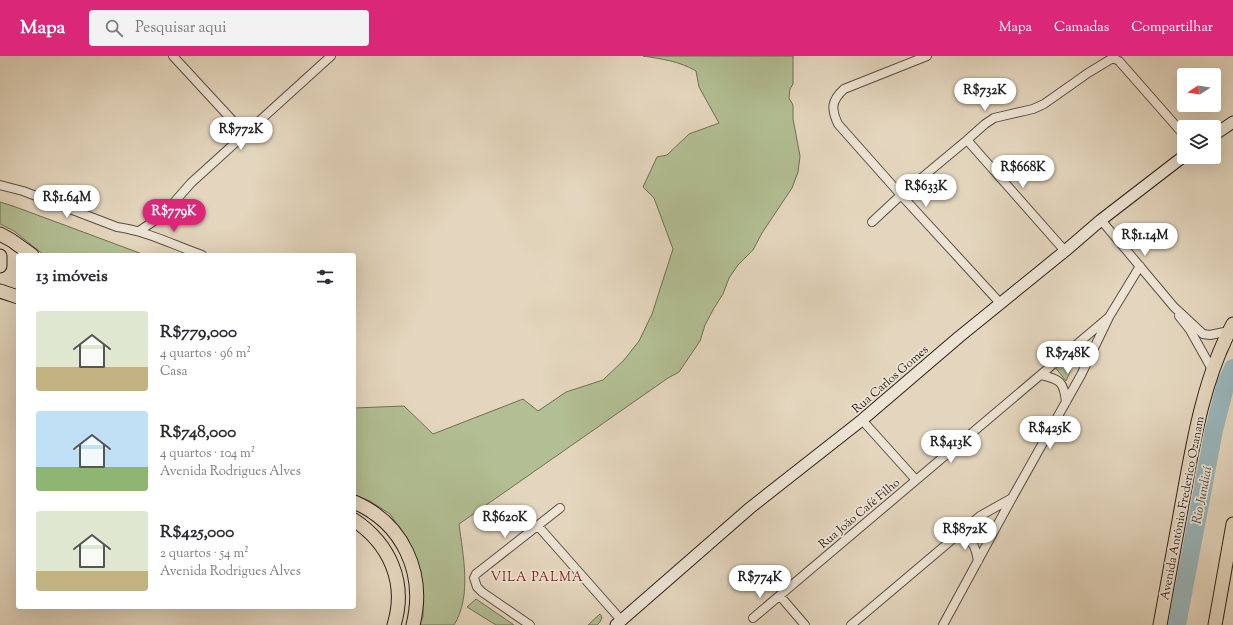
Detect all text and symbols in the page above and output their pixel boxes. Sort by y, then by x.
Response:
search box [89,10,369,46]
text: Mapa [20,15,65,42]
icon: search [103,17,125,39]
text: Pesquisar aqui [135,18,226,39]
text: Mapa [999,18,1032,38]
text: Camadas [1054,18,1109,38]
text: Compartilhar [1131,18,1213,38]
north arrow [1177,68,1221,112]
map controls [1177,68,1221,164]
pin: R$732K [952,78,1018,112]
text: R$732K [963,82,1007,100]
pin: R$772K [208,117,274,151]
button: layers [1177,120,1221,164]
text: R$772K [219,121,263,139]
pin: R$668K [990,155,1056,189]
text: R$668K [1000,159,1046,177]
pin: R$633K [893,174,959,208]
text: R$633K [905,178,947,196]
pin: R$1.64M [30,185,104,219]
text: R$1.64M [43,189,91,207]
pin: R$779K [141,199,207,233]
text: R$779K [152,203,196,221]
pin: R$1.14M [1108,223,1182,257]
text: R$1.14M [1122,227,1168,245]
text: 13 imóveis [36,265,108,289]
icon: filters [314,266,336,288]
text: R$779,000 [160,321,237,345]
icon: home [68,327,116,375]
street label: Rua Carlos Gomes [848,341,933,418]
pin: R$748K [1035,341,1101,375]
text: 4 quartos · 96 m² [160,345,251,363]
text: R$748K [1046,345,1090,363]
text: Casa [160,363,187,381]
street label: Avenida Antônio Frederico Ozanam [1156,415,1210,602]
pin: R$425K [1017,416,1083,450]
text: R$425K [1029,420,1071,438]
text: R$748,000 [160,421,236,445]
icon: home [68,427,116,475]
pin: R$413K [918,430,984,464]
text: R$413K [930,434,972,452]
text: 4 quartos · 104 m² [160,445,255,463]
text: Avenida Rodrigues Alves [160,463,301,481]
water label: Rio Jundiaí [1189,464,1217,526]
street label: Rua João Café Filho [815,474,905,553]
pin: R$620K [472,505,538,539]
text: R$620K [483,509,527,527]
pin: R$872K [932,517,998,551]
text: R$425,000 [160,521,234,545]
text: R$872K [943,521,987,539]
icon: home [68,527,116,575]
text: 2 quartos · 54 m² [160,545,249,563]
text: Avenida Rodrigues Alves [160,563,301,581]
pin: R$774K [727,565,793,599]
district label: VILA PALMA [491,569,583,587]
text: R$774K [738,569,782,587]

